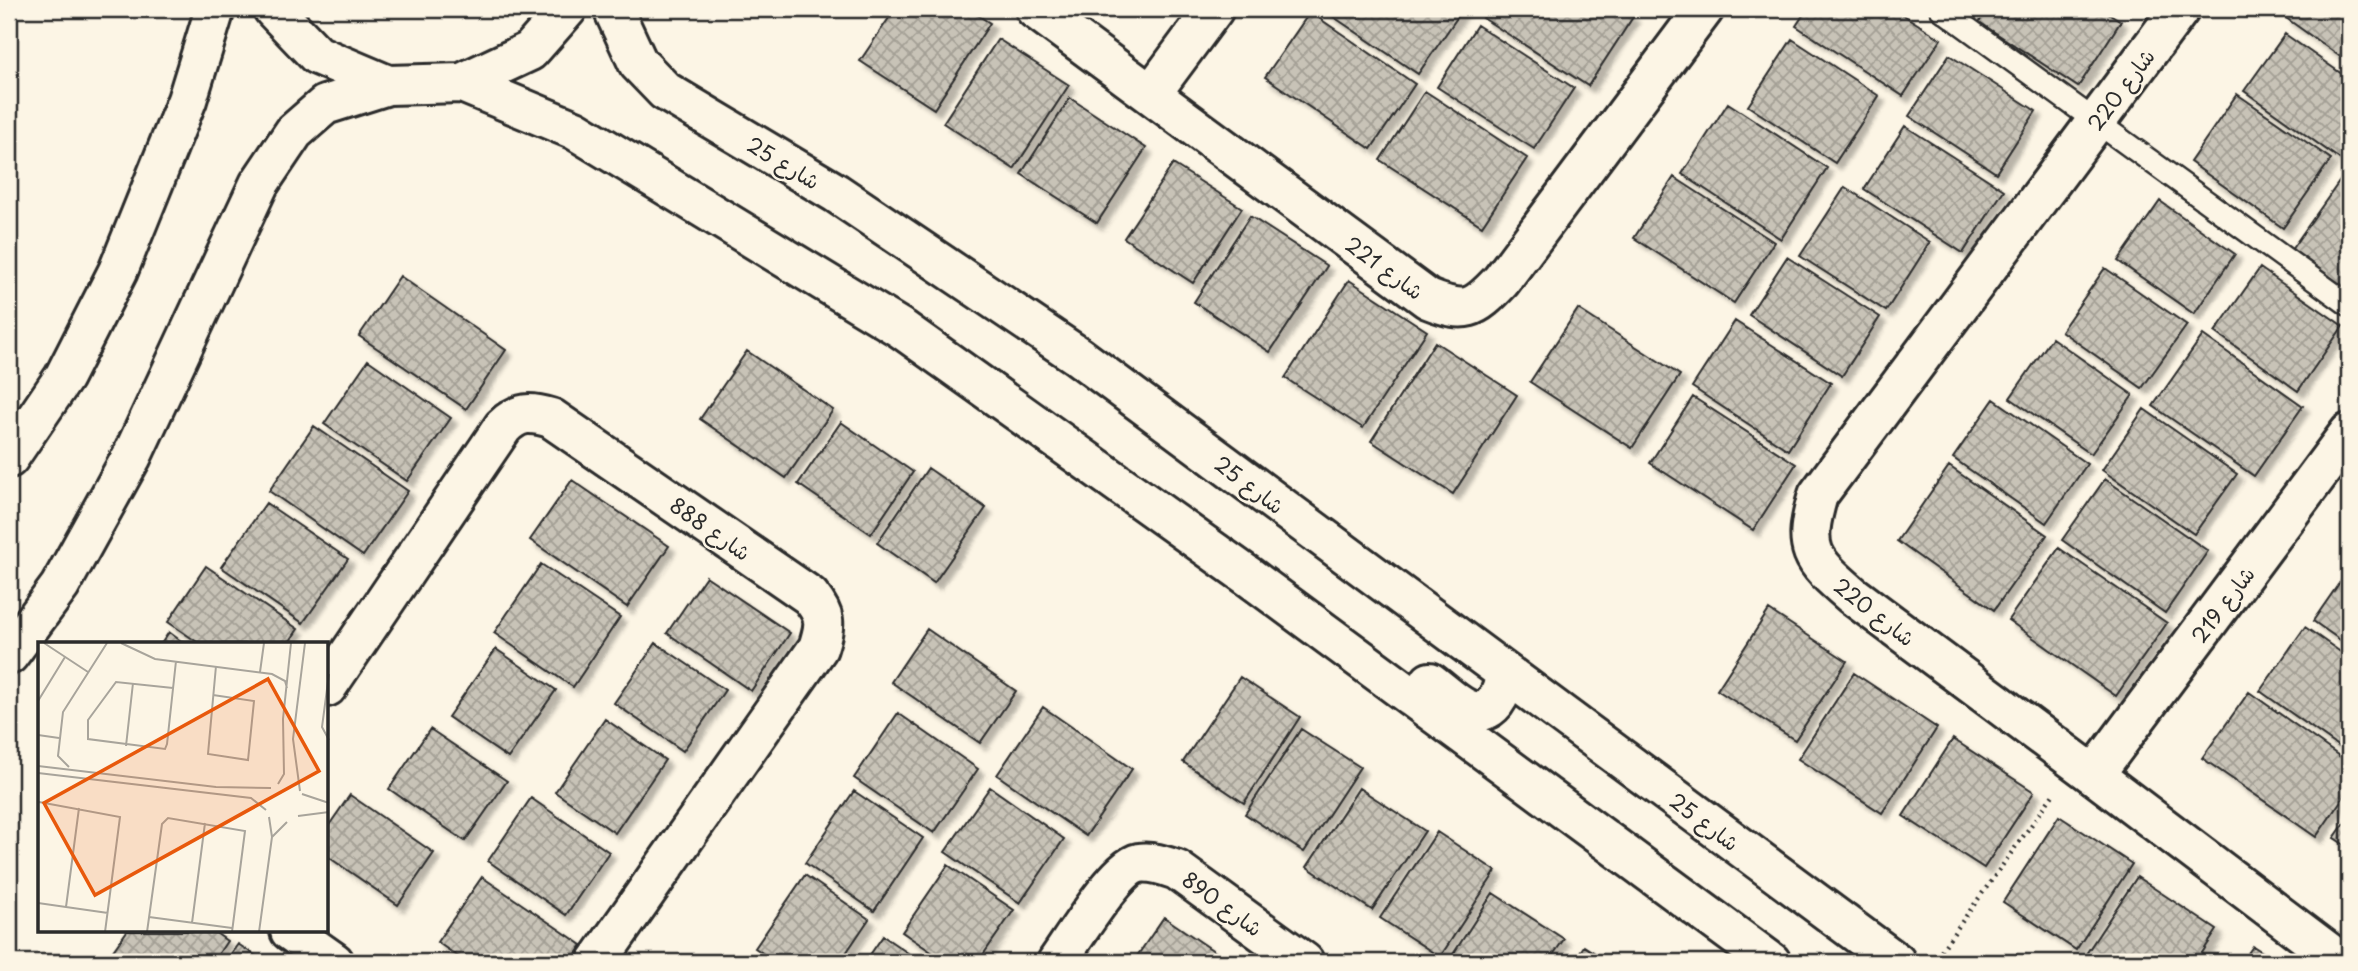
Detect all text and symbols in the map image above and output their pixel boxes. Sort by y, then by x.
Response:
street label: شارع 220 [2078,41,2162,137]
street label: شارع 25 [741,128,827,197]
street label: شارع 221 [1339,228,1431,307]
street label: شارع 25 [1208,447,1292,522]
street label: شارع 888 [663,488,758,568]
street label: شارع 219 [2182,559,2262,650]
street label: شارع 220 [1827,569,1923,654]
inset map [38,642,329,932]
street label: شارع 25 [1663,784,1747,859]
street label: شارع 890 [1175,863,1270,944]

